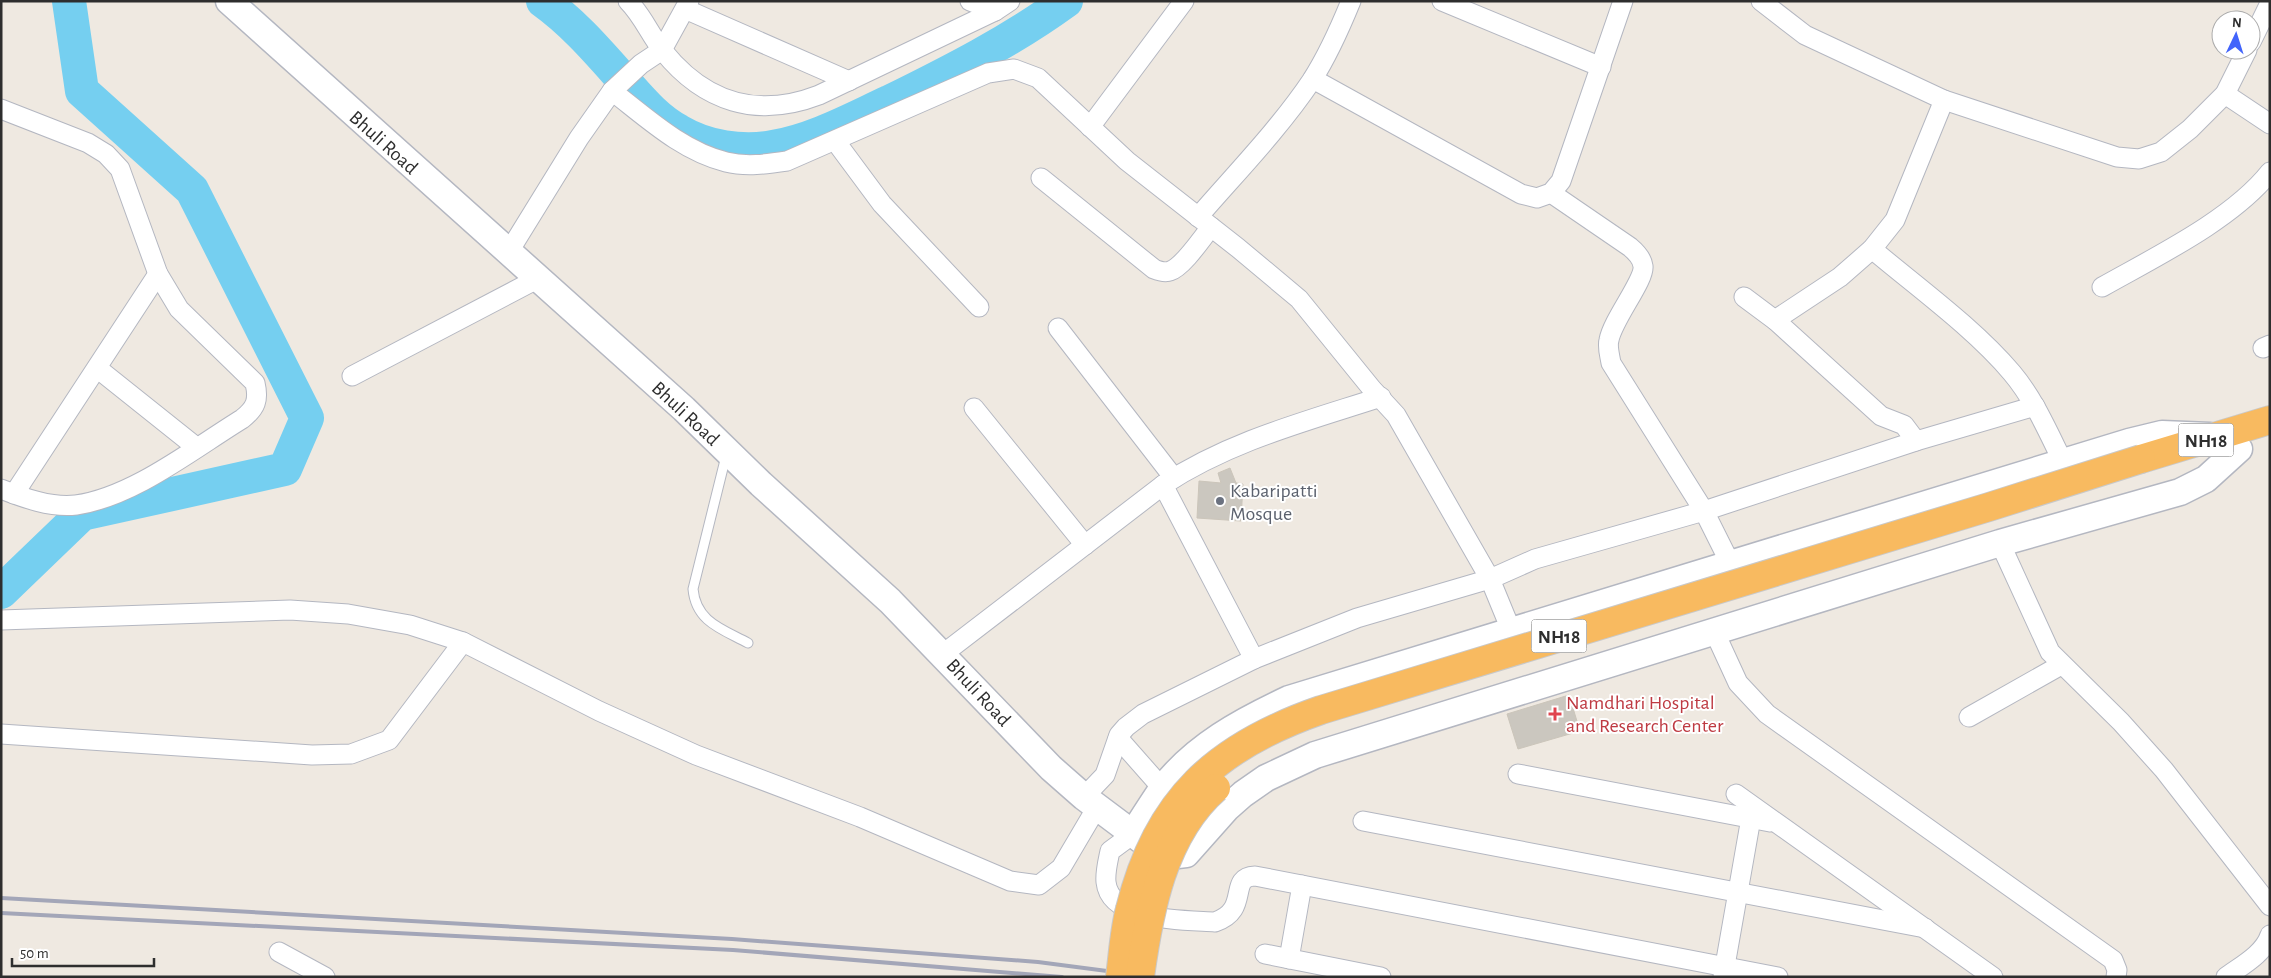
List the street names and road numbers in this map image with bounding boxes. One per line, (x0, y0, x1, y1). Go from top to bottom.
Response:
street label: Bhuli Road (345, 107, 421, 178)
street label: Bhuli Road (648, 378, 723, 450)
road number: NH18 (2178, 424, 2234, 456)
road number: NH18 (1532, 620, 1586, 652)
street label: Bhuli Road (942, 655, 1014, 730)

